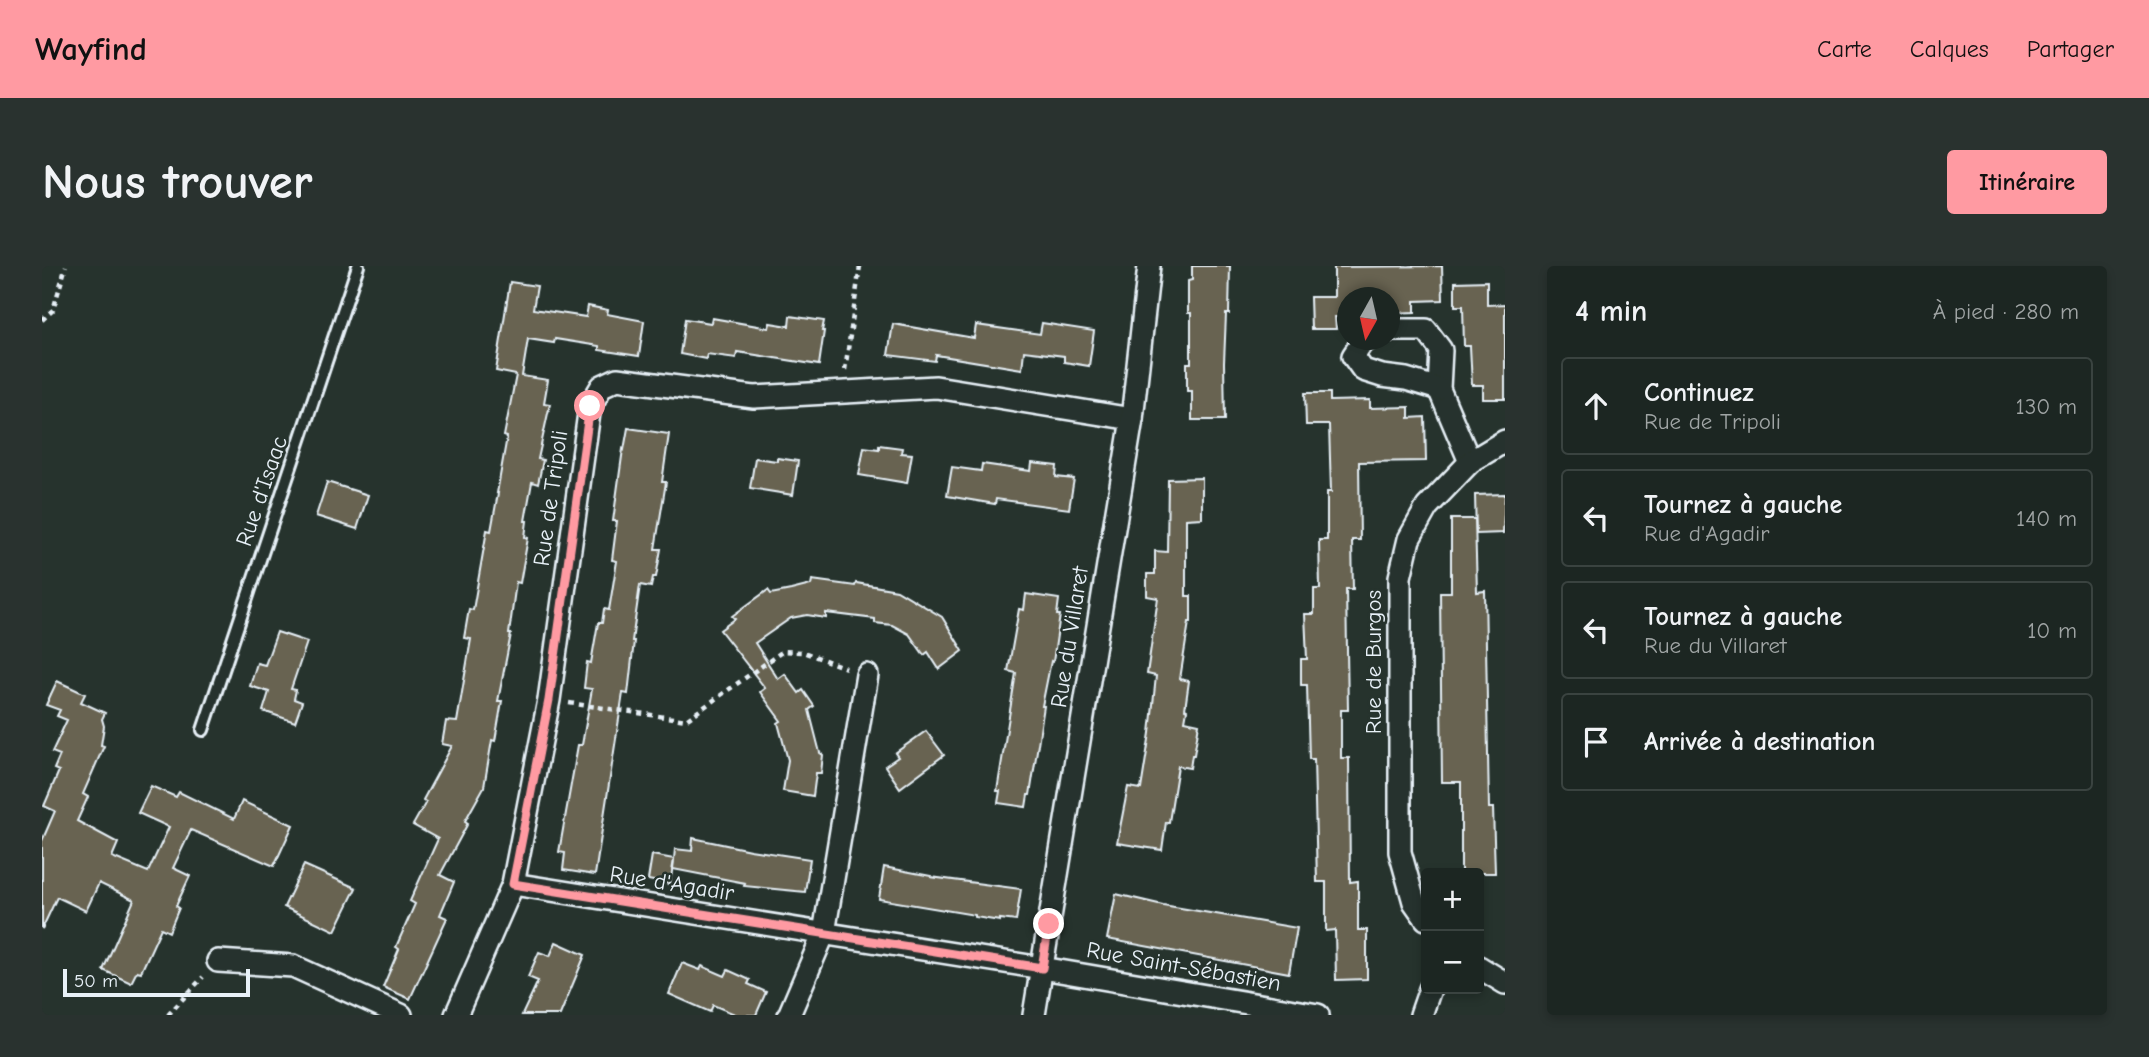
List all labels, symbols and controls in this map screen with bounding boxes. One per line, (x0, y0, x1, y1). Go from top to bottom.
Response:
text: Wayfind (35, 30, 147, 68)
text: Carte (1817, 35, 1872, 63)
text: Calques (1910, 35, 1989, 63)
text: Partager (2027, 35, 2114, 63)
button: Itinéraire (1947, 150, 2107, 214)
text: Nous trouver (42, 154, 313, 210)
north arrow (1337, 287, 1400, 350)
text: 4 min (1575, 294, 1647, 329)
text: À pied · 280 m (1933, 298, 2079, 325)
text: Continuez (1644, 378, 1754, 408)
icon: ahead (1577, 387, 1615, 425)
route start (574, 390, 605, 421)
text: 130 m (2016, 393, 2077, 420)
text: Rue de Tripoli (1644, 408, 1781, 435)
street label: Rue de Tripoli (528, 428, 573, 568)
street label: Rue d'Isaac (230, 433, 293, 550)
text: Tournez à gauche (1644, 490, 1842, 520)
icon: left (1577, 499, 1615, 537)
text: 140 m (2016, 505, 2077, 532)
text: Rue d'Agadir (1644, 520, 1769, 547)
street label: Rue du Villaret (1045, 563, 1094, 710)
street label: Rue de Burgos (1360, 590, 1387, 734)
text: Tournez à gauche (1644, 602, 1842, 632)
icon: left (1577, 611, 1615, 649)
text: 10 m (2027, 617, 2077, 644)
text: Rue du Villaret (1644, 632, 1787, 659)
icon: arrive (1577, 723, 1615, 761)
text: Arrivée à destination (1644, 727, 1875, 757)
street label: Rue d'Agadir (608, 860, 737, 907)
map controls (1421, 868, 1484, 994)
button: + (1421, 868, 1484, 931)
route end (1033, 908, 1064, 939)
button: − (1421, 931, 1484, 994)
street label: Rue Saint-Sébastien (1085, 936, 1283, 997)
scale bar (63, 966, 250, 998)
text: 50 m (74, 970, 118, 992)

